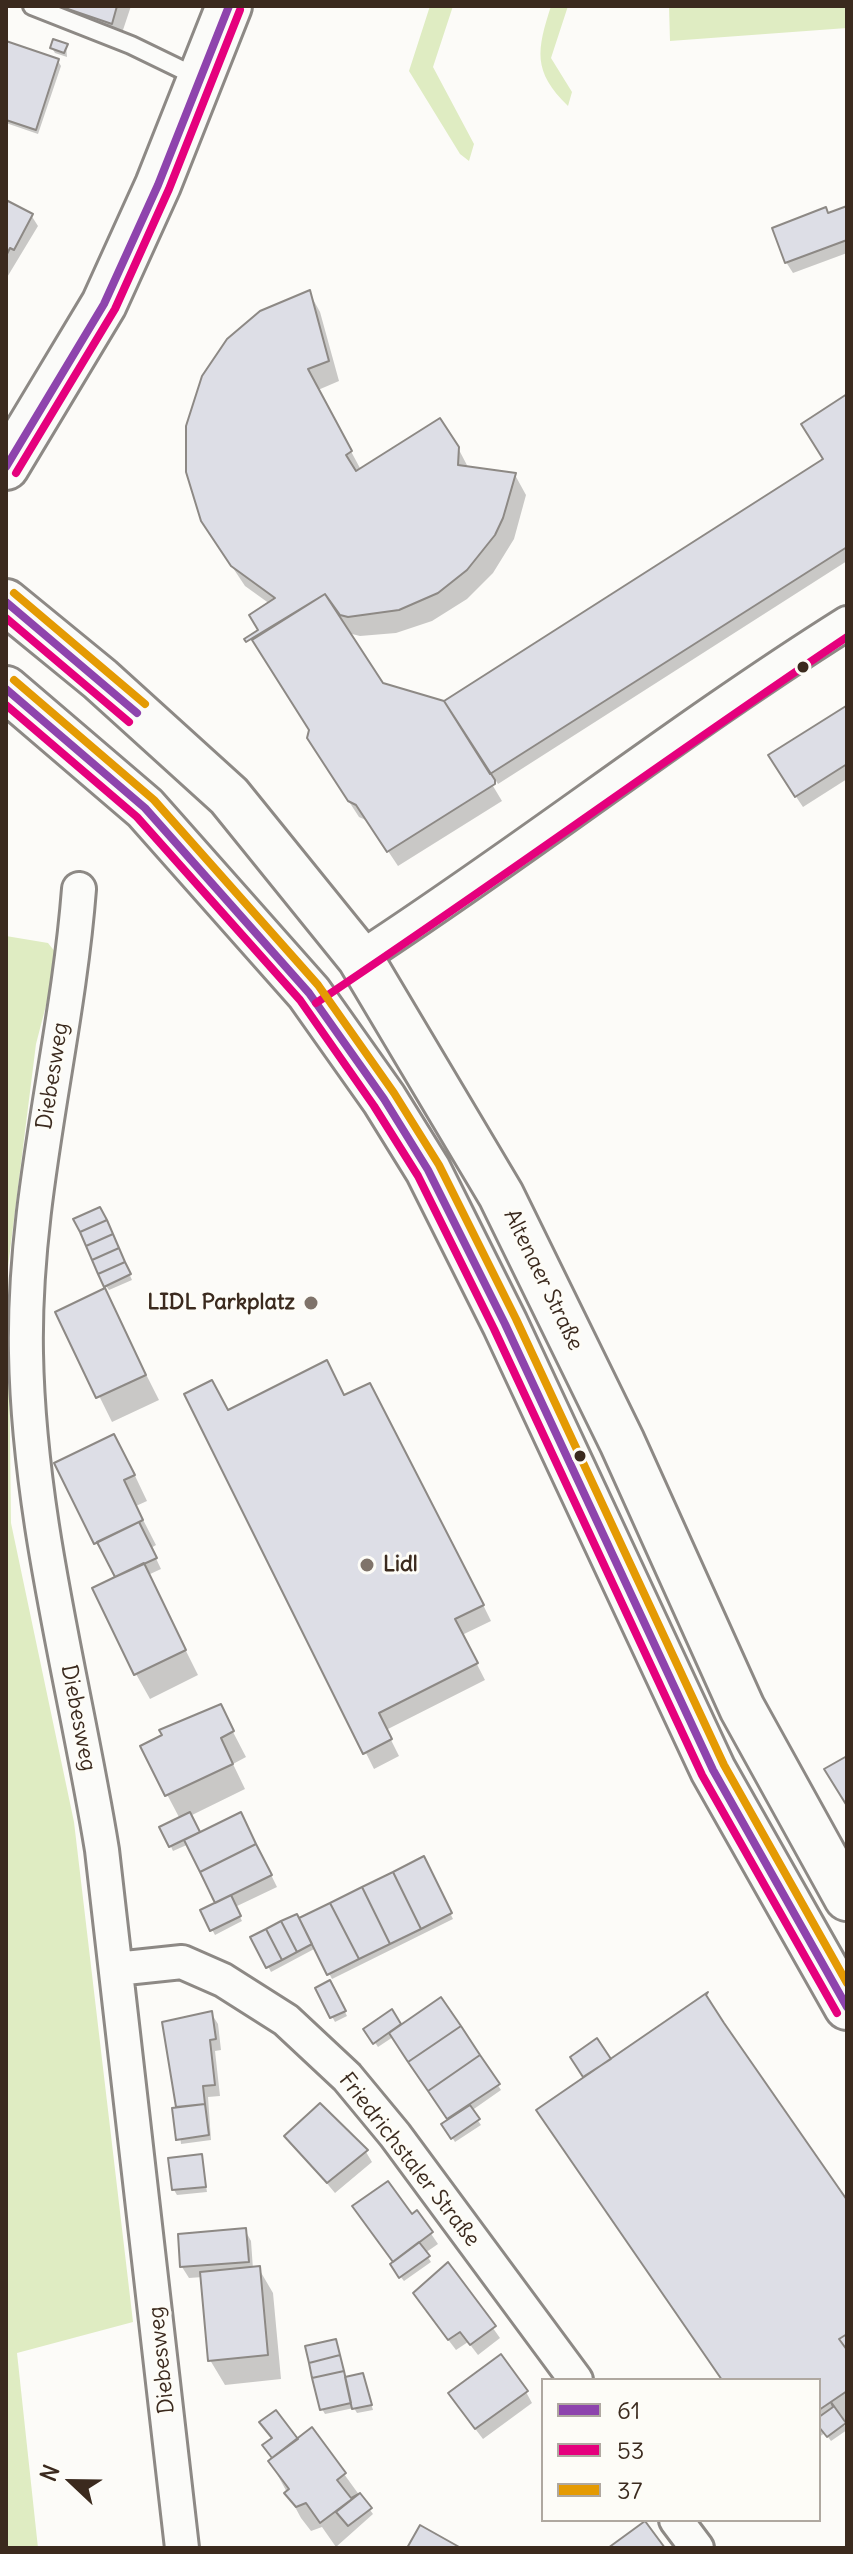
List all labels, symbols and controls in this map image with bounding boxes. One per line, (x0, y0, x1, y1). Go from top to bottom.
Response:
unlabelled marker (795, 659, 811, 675)
street label: Diebesweg (32, 1021, 74, 1131)
street label: Altenaer Straße (497, 1205, 589, 1355)
place label: LIDL Parkplatz (147, 1290, 295, 1316)
marker: LIDL Parkplatz (302, 1294, 320, 1312)
unlabelled marker (572, 1448, 588, 1464)
place label: Lidl (383, 1552, 418, 1578)
marker: Lidl (358, 1556, 376, 1574)
street label: Diebesweg (55, 1663, 101, 1773)
street label: Friedrichstaler Straße (333, 2068, 485, 2252)
street label: Diebesweg (143, 2305, 181, 2415)
legend (541, 2378, 821, 2522)
text: 61 (617, 2395, 640, 2425)
text: 53 (617, 2435, 644, 2465)
north arrow (32, 2442, 112, 2522)
text: N (34, 2461, 66, 2485)
text: 37 (617, 2475, 642, 2505)

